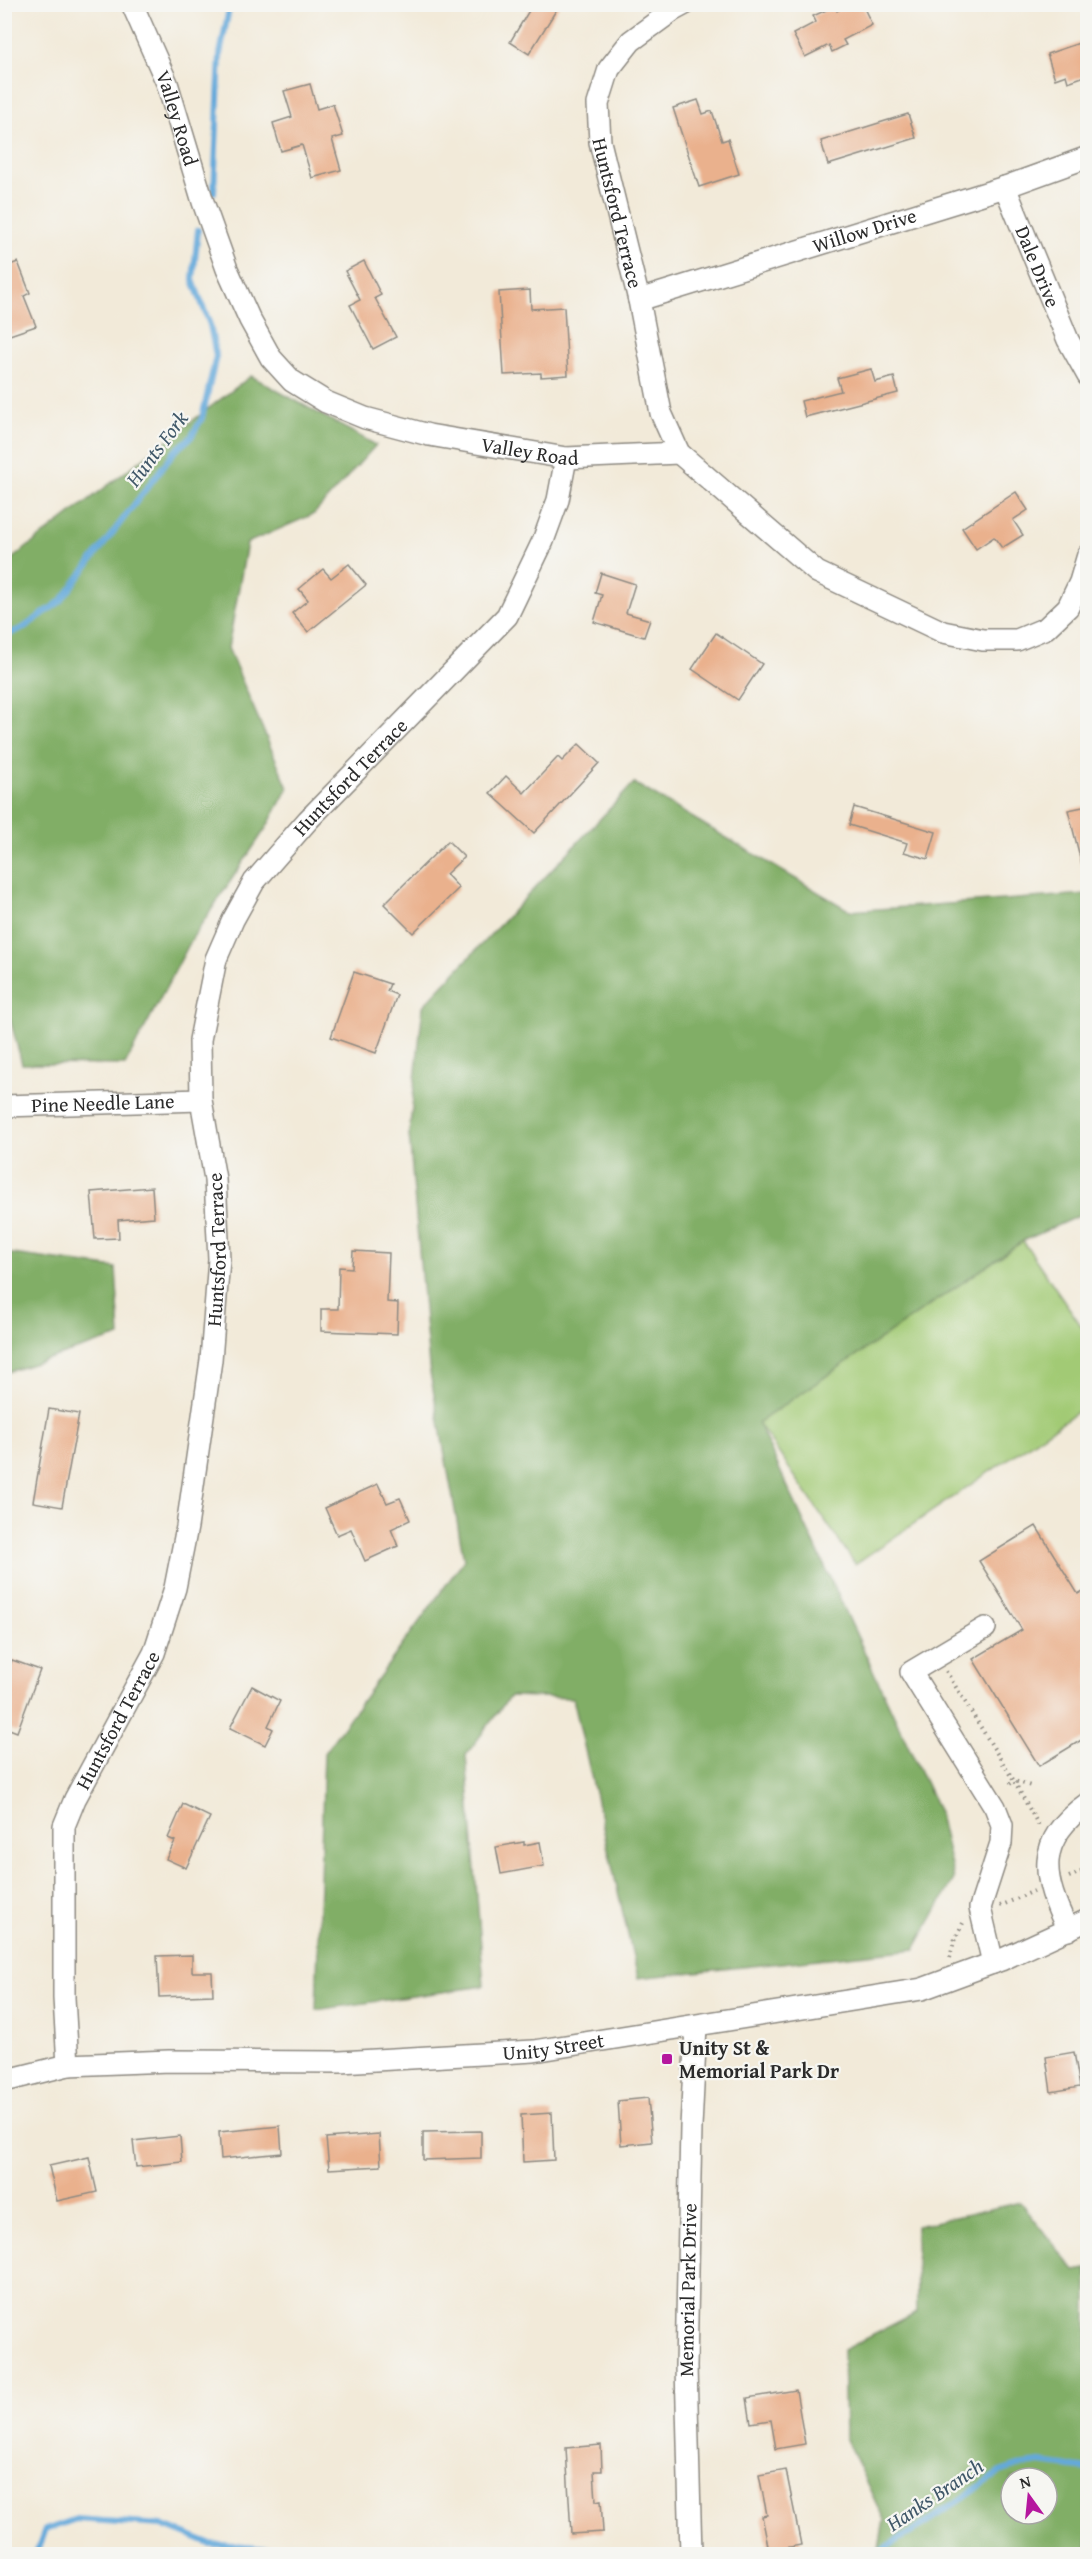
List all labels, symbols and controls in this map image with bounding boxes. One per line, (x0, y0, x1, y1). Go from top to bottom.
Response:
street label: Valley Road (149, 65, 206, 169)
street label: Huntsford Terrace (585, 135, 651, 291)
street label: Willow Drive (809, 200, 920, 260)
street label: Dale Drive (1008, 221, 1068, 312)
water label: Hunts Fork (117, 404, 196, 494)
street label: Valley Road (479, 429, 579, 472)
street label: Huntsford Terrace (286, 711, 414, 842)
street label: Pine Needle Lane (31, 1086, 175, 1119)
street label: Huntsford Terrace (199, 1171, 233, 1328)
street label: Huntsford Terrace (68, 1645, 167, 1794)
street label: Unity Street (502, 2025, 606, 2067)
place label: Unity St & Memorial Park Dr (679, 2033, 839, 2085)
marker: Unity St & Memorial Park Dr (660, 2052, 674, 2066)
street label: Memorial Park Drive (671, 2203, 703, 2377)
water label: Hanks Branch (879, 2450, 990, 2539)
north arrow (999, 2466, 1059, 2526)
text: N (1017, 2468, 1034, 2494)

